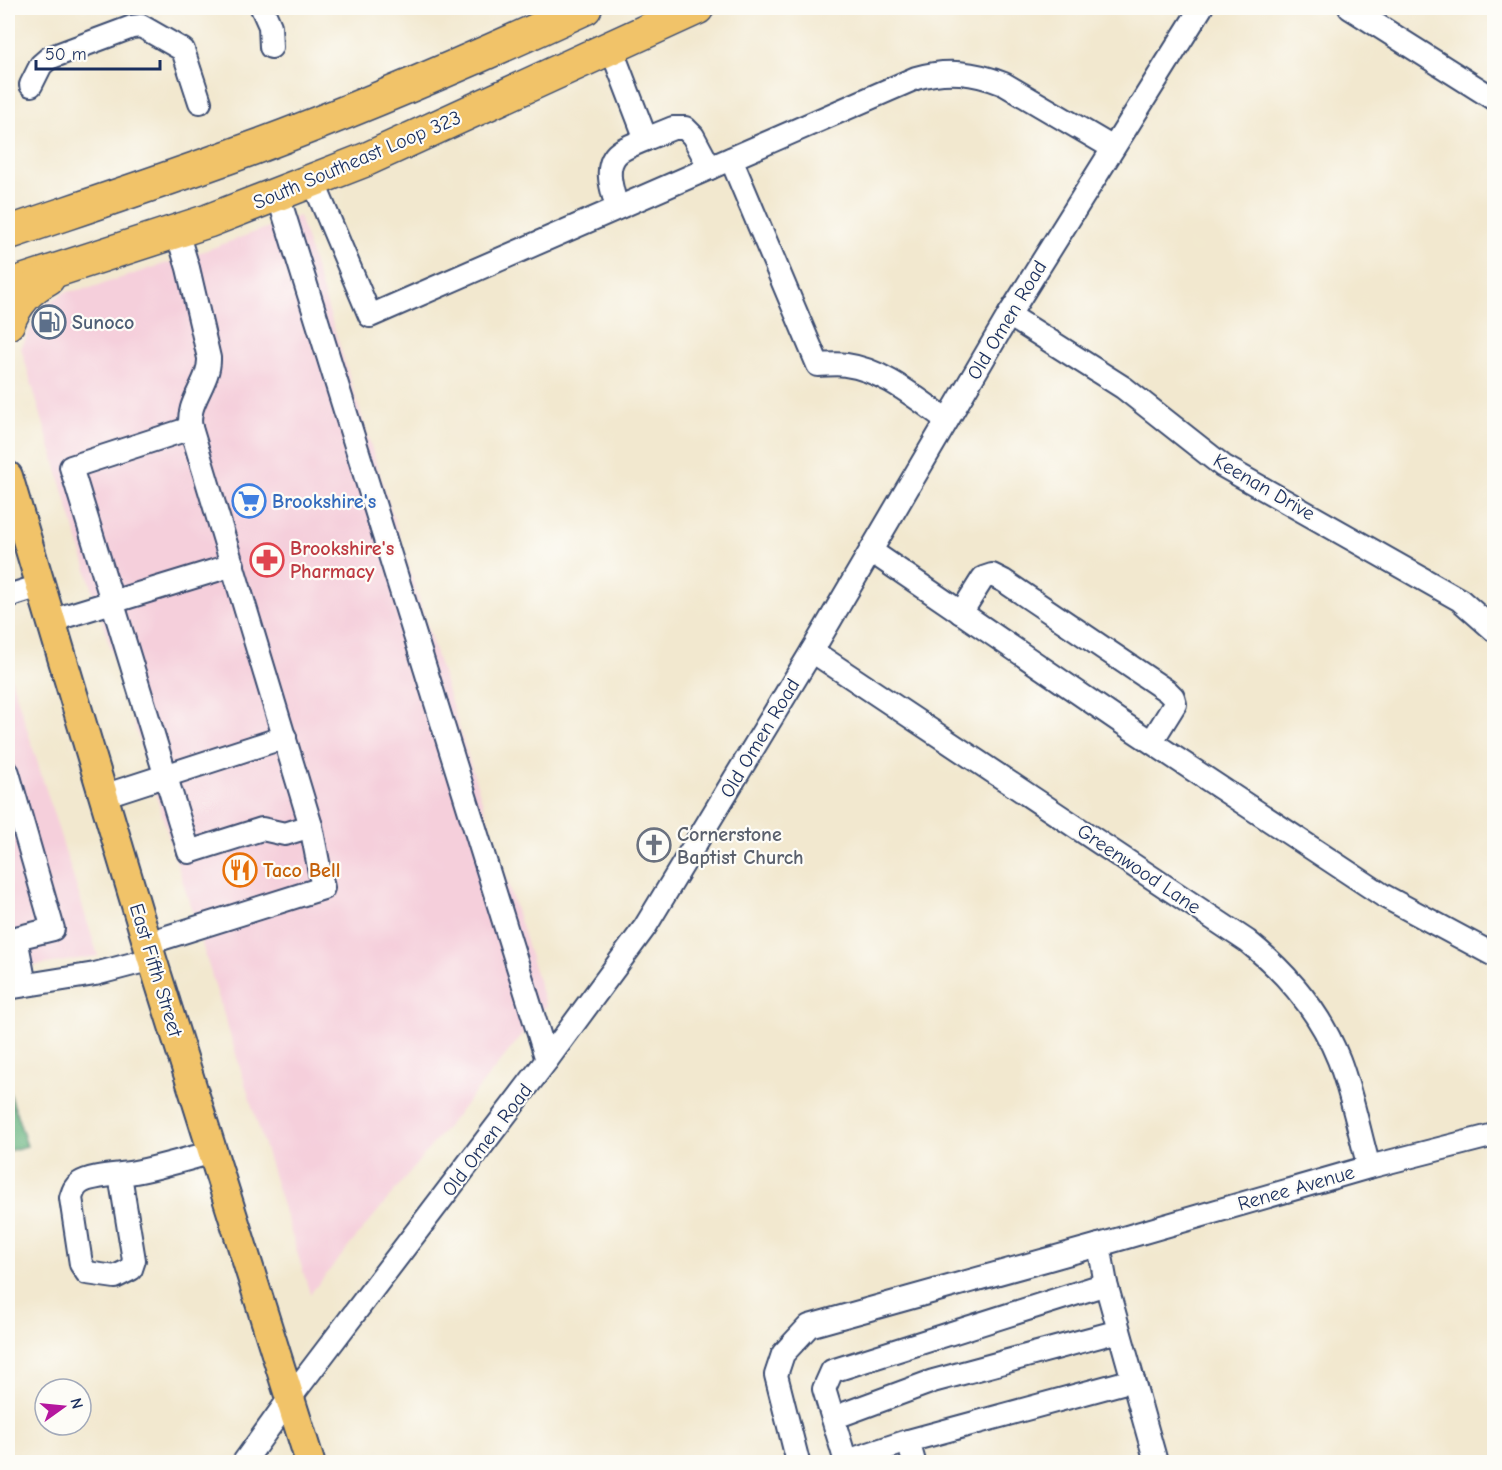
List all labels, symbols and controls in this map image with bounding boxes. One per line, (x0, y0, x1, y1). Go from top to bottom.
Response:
scale bar (36, 33, 160, 71)
text: 50 m (45, 44, 87, 65)
street label: South Southeast Loop 323 (250, 106, 464, 214)
street label: Old Omen Road (962, 256, 1052, 384)
fuel station icon: Sunoco (31, 304, 67, 340)
place label: Sunoco (72, 311, 134, 334)
street label: Keenan Drive (1209, 449, 1319, 525)
supermarket icon: Brookshire's (231, 483, 267, 519)
place label: Brookshire's (272, 490, 376, 513)
place label: Brookshire's Pharmacy (290, 537, 394, 583)
pharmacy icon: Brookshire's Pharmacy (249, 542, 285, 578)
street label: Old Omen Road (715, 674, 805, 802)
street label: Greenwood Lane (1073, 819, 1205, 919)
place label: Cornerstone Baptist Church (677, 823, 804, 869)
church icon: Cornerstone Baptist Church (636, 827, 672, 863)
restaurant icon: Taco Bell (222, 852, 258, 888)
place label: Taco Bell (263, 859, 340, 882)
street label: East Fifth Street (125, 901, 188, 1041)
street label: Old Omen Road (437, 1079, 537, 1201)
street label: Renee Avenue (1235, 1160, 1357, 1216)
north arrow (33, 1377, 93, 1437)
text: N (66, 1396, 87, 1411)

